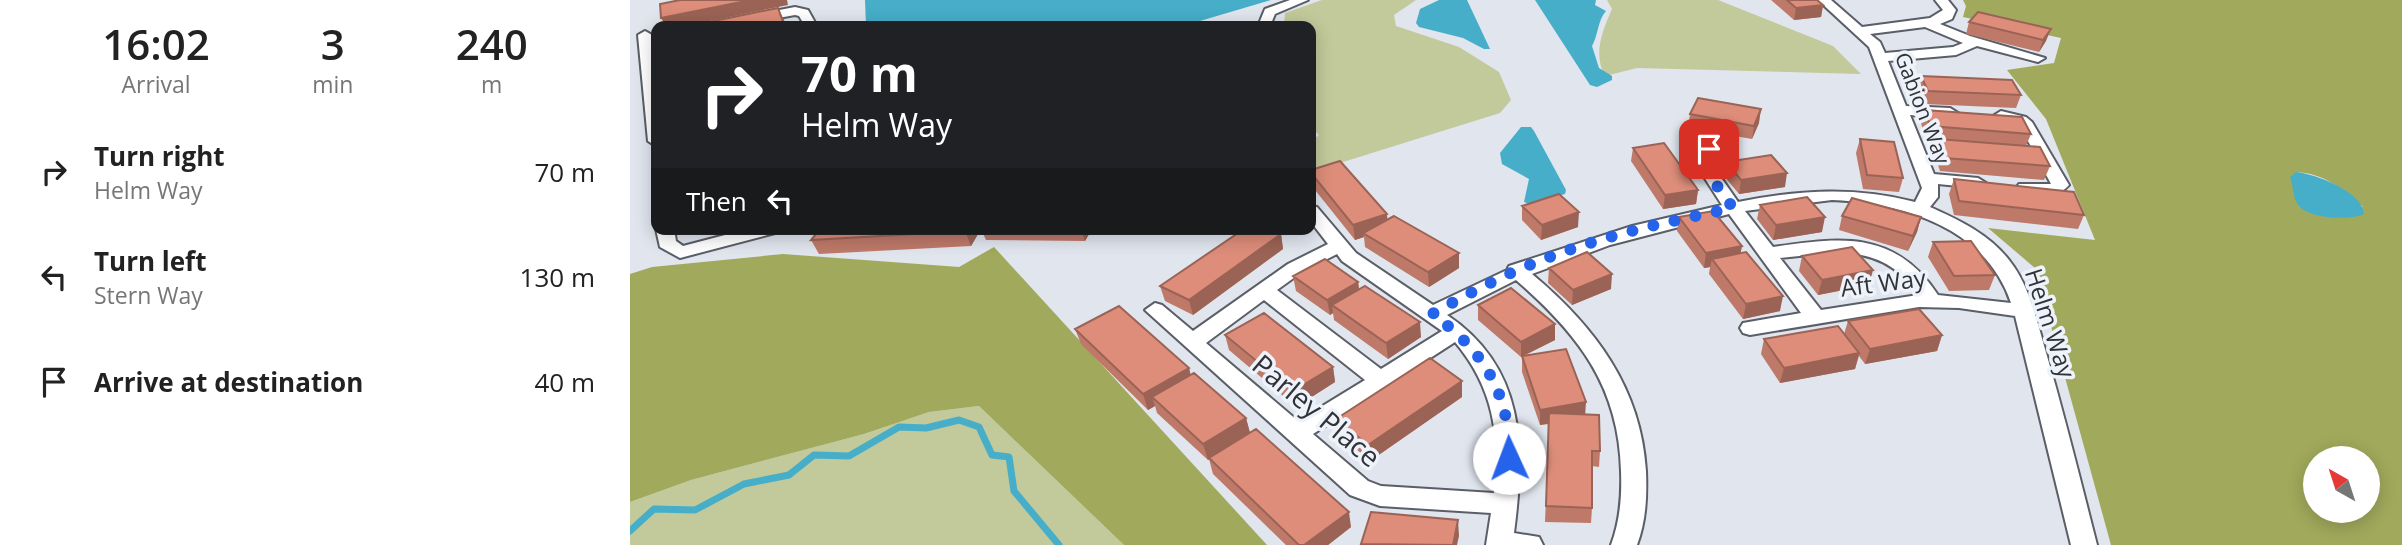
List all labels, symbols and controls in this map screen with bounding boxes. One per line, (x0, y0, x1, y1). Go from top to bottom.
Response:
text: 16:02 (102, 15, 210, 72)
text: 3 (321, 15, 345, 72)
text: 240 (456, 15, 528, 72)
text: 70 m (801, 40, 918, 106)
street label: Gabion Way (1889, 48, 1957, 168)
icon: right (686, 49, 777, 140)
text: Arrival (121, 68, 191, 100)
text: min (312, 68, 353, 100)
text: m (481, 68, 502, 100)
text: Helm Way (801, 103, 952, 146)
pin (1679, 119, 1739, 179)
icon: arrive (1690, 130, 1728, 168)
text: Turn right (94, 138, 225, 174)
icon: right (35, 153, 73, 191)
text: 70 m (534, 154, 595, 190)
text: Helm Way (94, 174, 203, 206)
icon: left (761, 182, 799, 220)
text: Then (686, 183, 747, 219)
text: Turn left (94, 243, 206, 279)
icon: left (35, 258, 73, 296)
text: 130 m (520, 259, 595, 295)
street label: Aft Way (1839, 260, 1928, 304)
street label: Helm Way (2018, 264, 2084, 383)
text: Stern Way (94, 279, 203, 311)
street label: Parley Place (1245, 345, 1389, 475)
icon: arrive (35, 363, 73, 401)
text: Arrive at destination (94, 364, 363, 400)
text: 40 m (534, 364, 595, 400)
position arrow (1472, 421, 1546, 495)
north arrow (2303, 446, 2380, 523)
map controls (2303, 446, 2380, 523)

